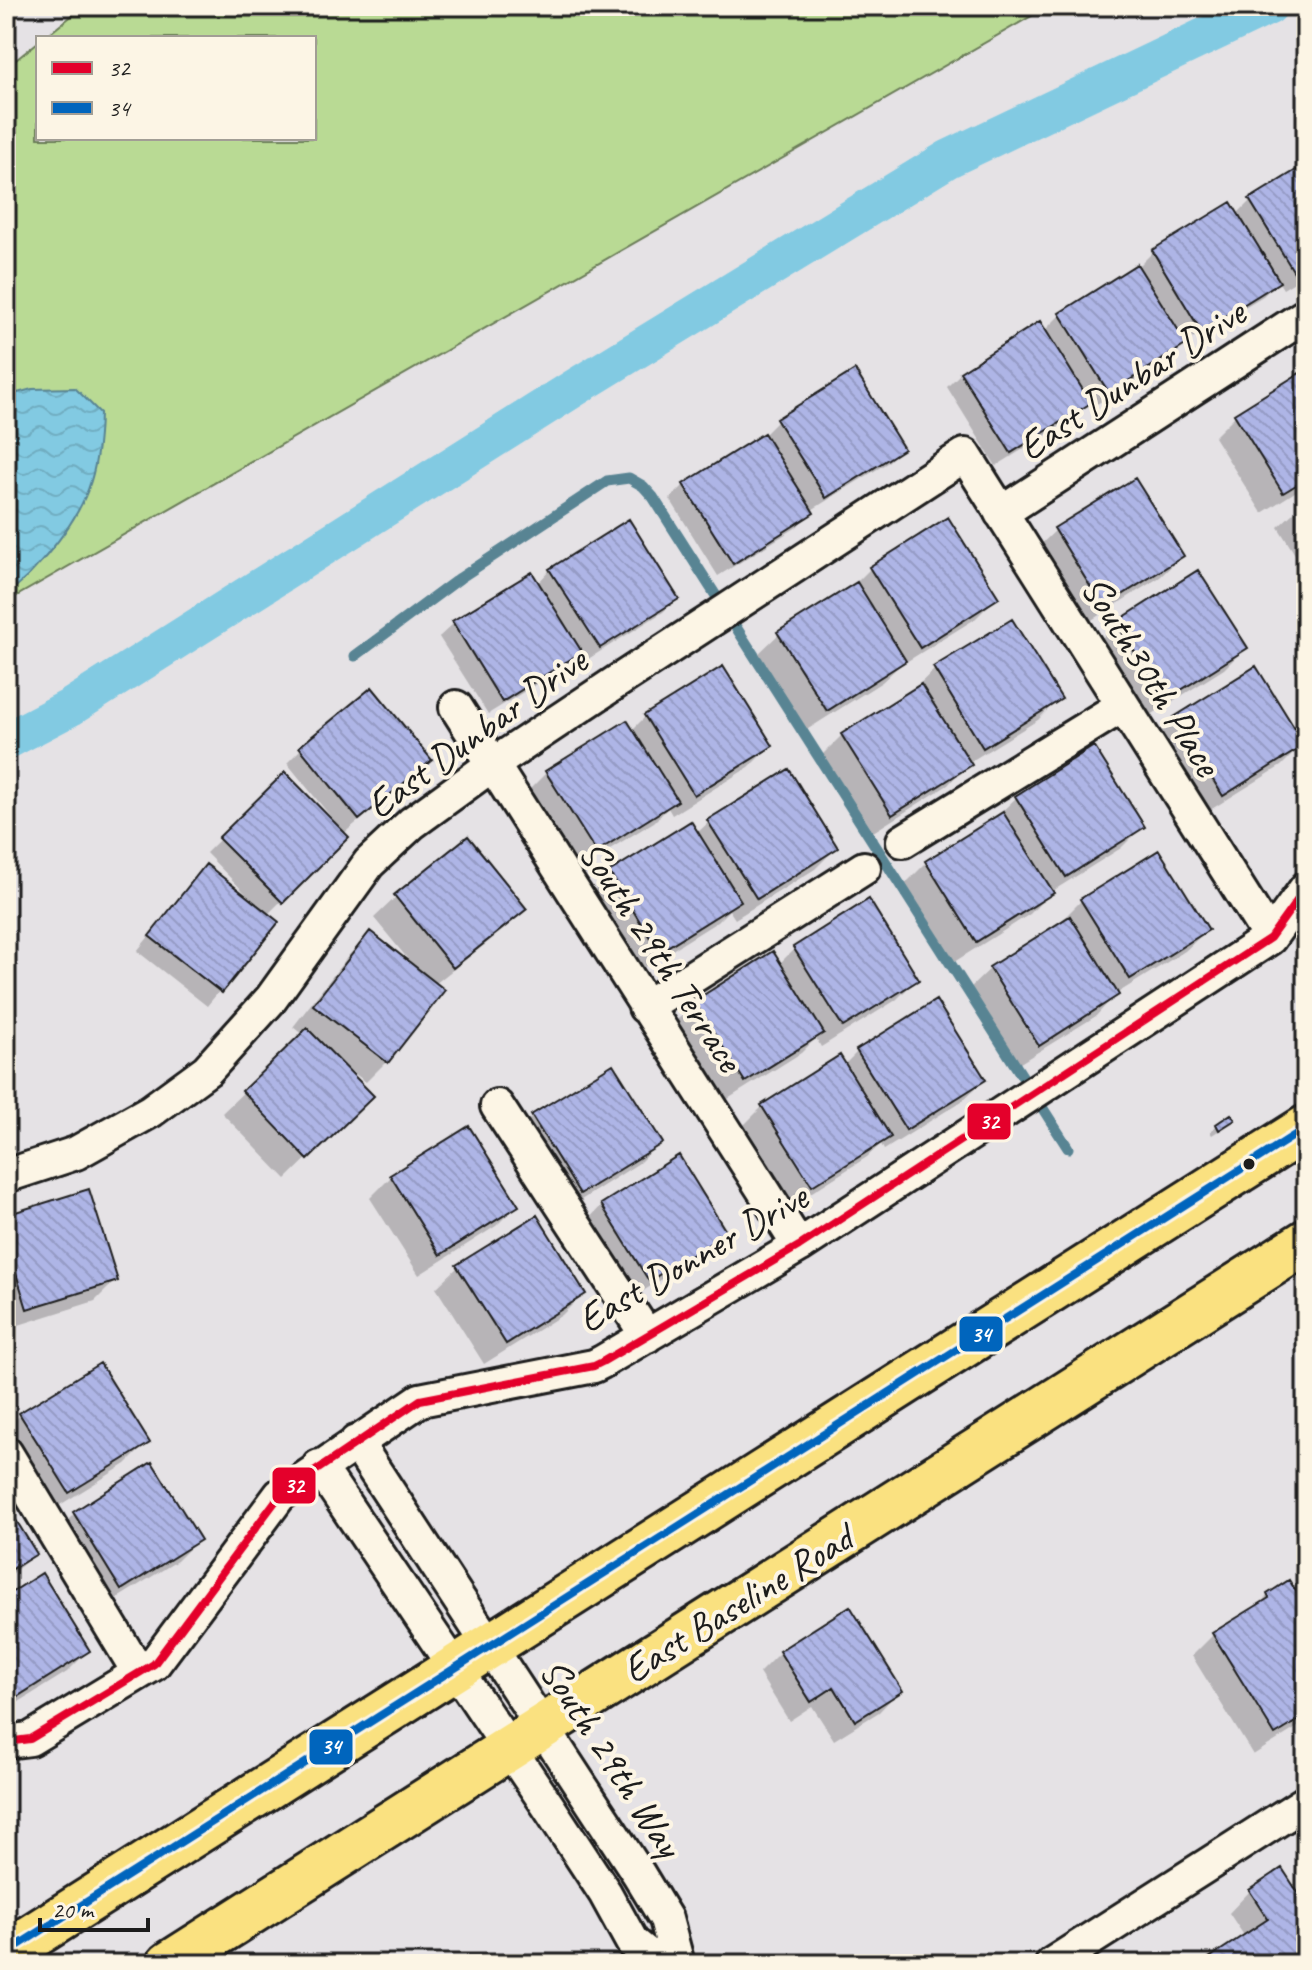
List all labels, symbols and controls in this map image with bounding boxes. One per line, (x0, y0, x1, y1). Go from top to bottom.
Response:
legend (36, 36, 316, 140)
text: 32 (108, 53, 132, 83)
text: 34 (108, 93, 132, 123)
street label: East Dunbar Drive (1009, 286, 1257, 472)
street label: South30th Place (1070, 566, 1234, 787)
street label: East Dunbar Drive (356, 634, 599, 830)
street label: South 29th Terrace (568, 830, 756, 1083)
line badge: 32 (966, 1102, 1012, 1141)
text: 32 (979, 1108, 1001, 1136)
unlabelled marker (1241, 1156, 1257, 1172)
street label: East Donner Drive (569, 1170, 819, 1344)
line badge: 34 (958, 1315, 1004, 1353)
text: 34 (971, 1321, 994, 1349)
line badge: 32 (271, 1466, 317, 1505)
text: 32 (284, 1472, 306, 1500)
street label: East Baseline Road (613, 1510, 866, 1694)
street label: South 29th Way (529, 1649, 696, 1869)
line badge: 34 (308, 1728, 354, 1766)
text: 34 (321, 1733, 344, 1761)
scale bar (40, 1882, 148, 1932)
text: 20 m (52, 1895, 95, 1925)

